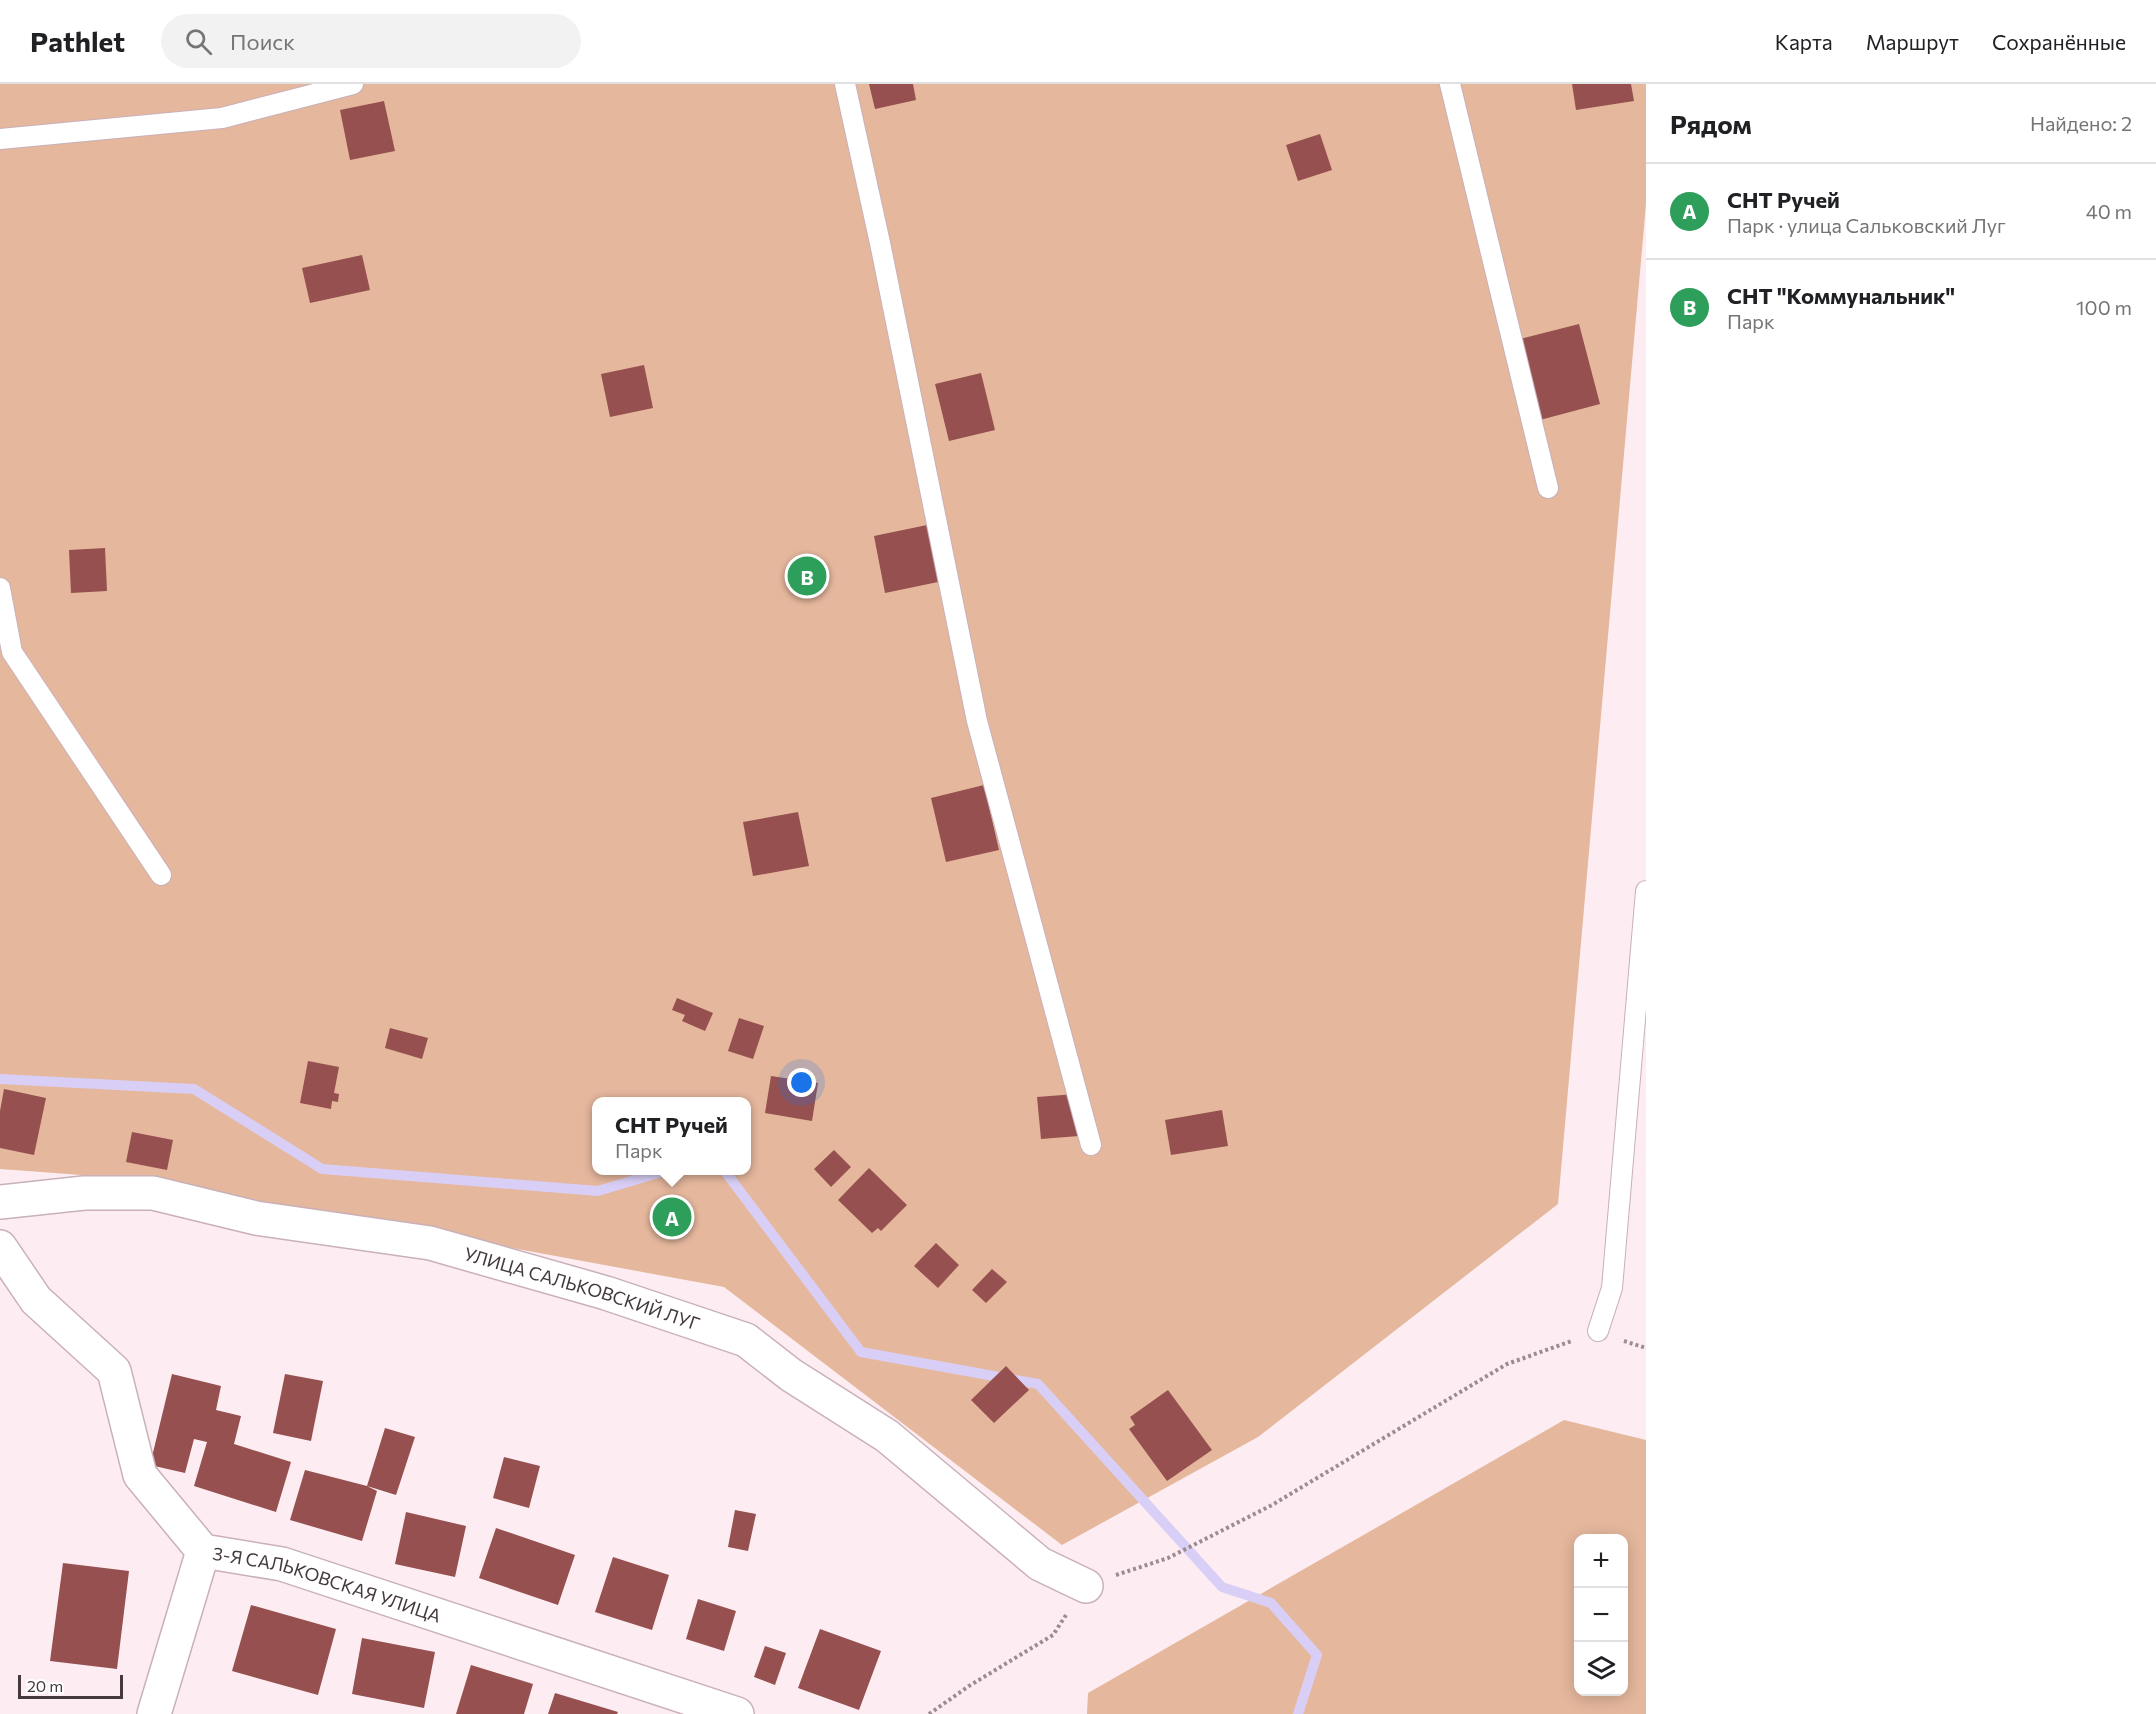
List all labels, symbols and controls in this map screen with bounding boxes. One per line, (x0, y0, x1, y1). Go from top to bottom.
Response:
search box (161, 14, 581, 68)
text: Pathlet (30, 24, 125, 58)
icon: search (182, 25, 215, 58)
text: Поиск (230, 28, 295, 55)
text: Карта (1775, 29, 1833, 54)
text: Маршрут (1866, 29, 1959, 54)
text: Сохранённые (1992, 29, 2126, 54)
text: Рядом (1670, 108, 1752, 139)
text: Найдено: 2 (2030, 111, 2132, 135)
text: СНТ Ручей (1727, 186, 1840, 213)
text: A (1682, 199, 1697, 223)
text: 40 m (2086, 199, 2132, 223)
text: Парк · улица Сальковский Луг (1727, 213, 2006, 237)
text: СНТ "Коммунальник" (1727, 282, 1955, 309)
text: B (1683, 295, 1696, 319)
text: 100 m (2076, 295, 2132, 319)
text: Парк (1727, 309, 1775, 333)
pin: B (788, 554, 826, 598)
your location (787, 1068, 816, 1097)
popup (592, 1097, 751, 1175)
text: СНТ Ручей (615, 1111, 728, 1138)
text: Парк (615, 1138, 663, 1162)
pin: A (652, 1194, 692, 1240)
street label: УЛИЦА САЛЬКОВСКИЙ ЛУГ (462, 1242, 703, 1335)
map controls (1574, 1534, 1628, 1696)
button: + (1574, 1534, 1628, 1588)
street label: 3-Я САЛЬКОВСКАЯ УЛИЦА (211, 1542, 444, 1627)
button: − (1574, 1588, 1628, 1642)
button: layers (1574, 1642, 1628, 1696)
scale bar (18, 1672, 123, 1700)
text: 20 m (27, 1676, 63, 1695)

